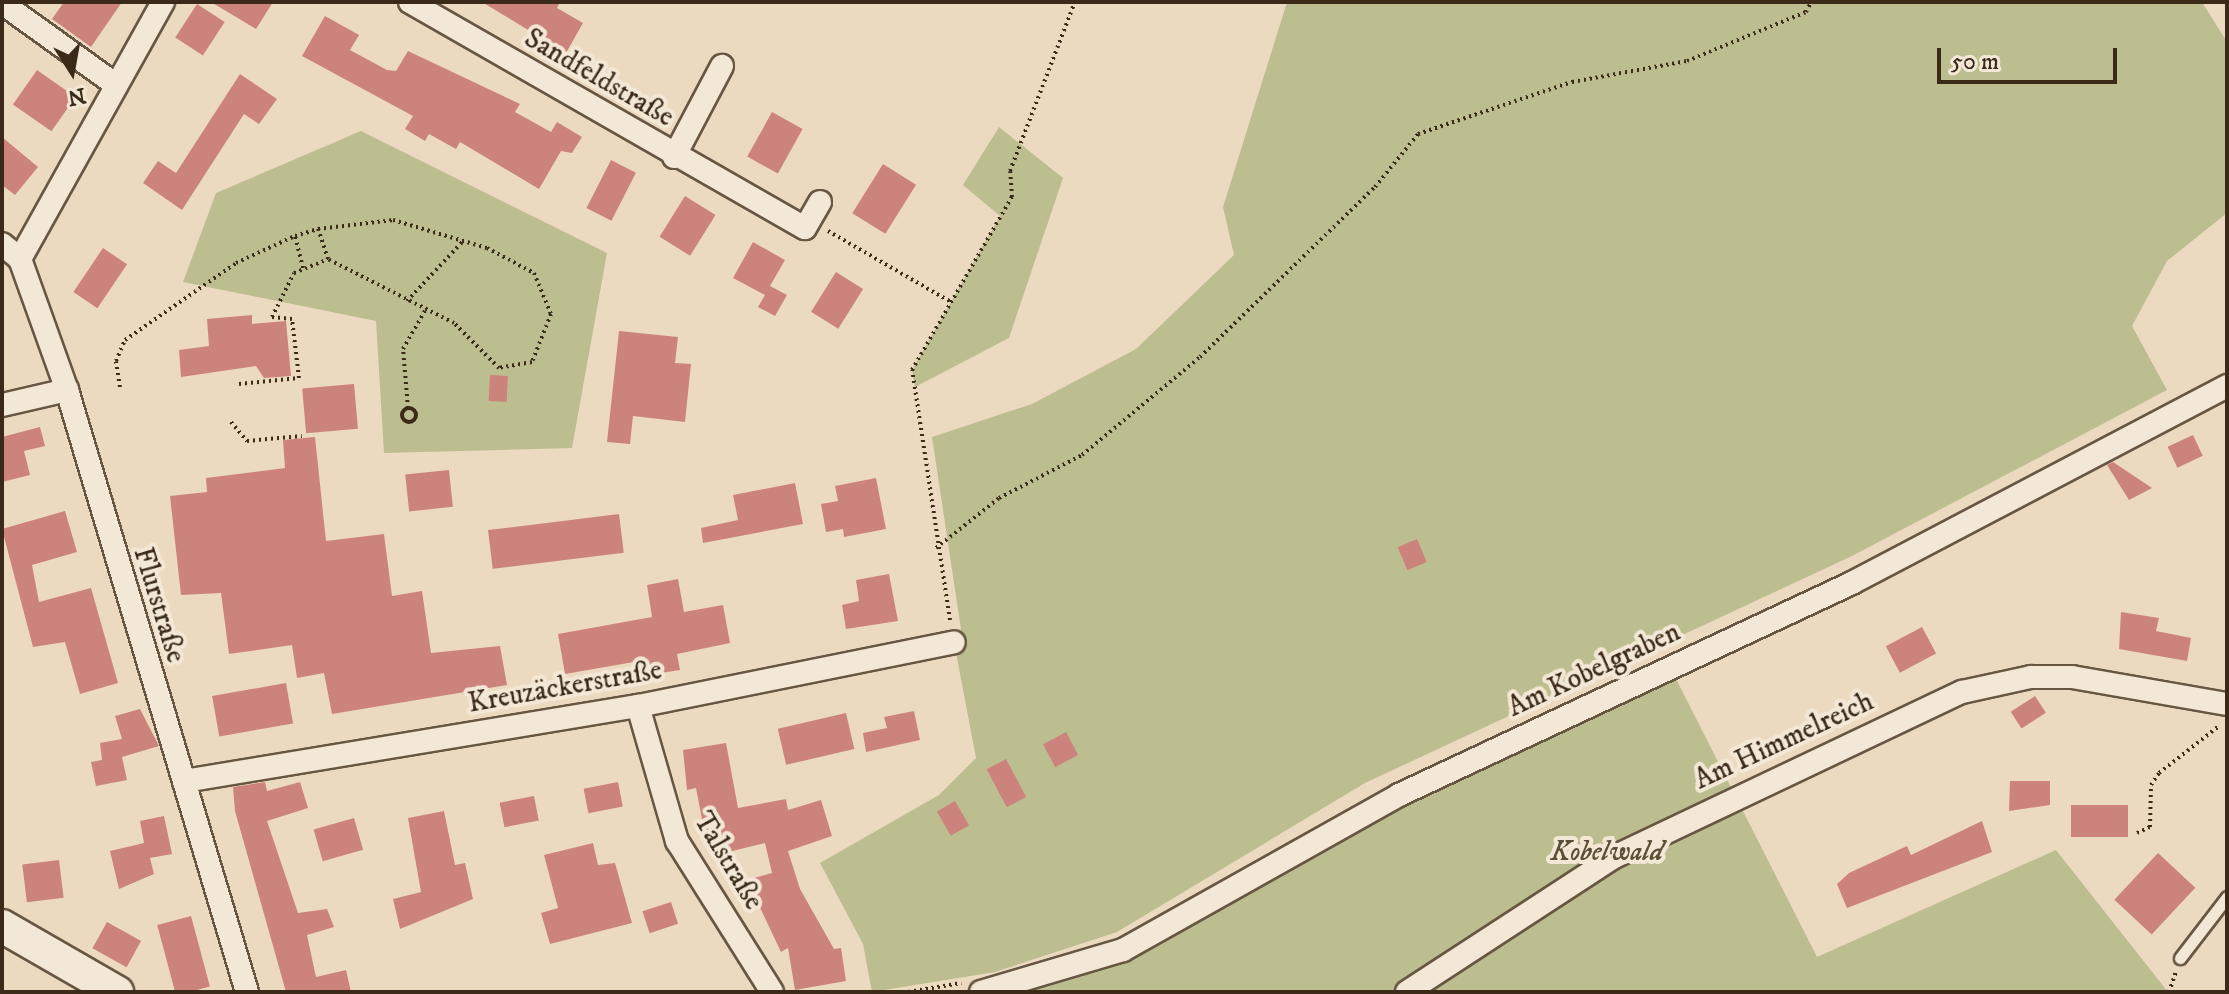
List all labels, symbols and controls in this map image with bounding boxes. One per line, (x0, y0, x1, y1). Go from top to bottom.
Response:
street label: Sandfeldstraße (518, 22, 680, 134)
north arrow (32, 32, 112, 112)
scale bar (1941, 32, 2121, 82)
text: 50 m (1951, 47, 1999, 77)
text: N (65, 81, 88, 111)
street label: Flurstraße (126, 543, 192, 667)
street label: Am Kobelgraben (1502, 615, 1686, 725)
street label: Kreuzäckerstraße (466, 653, 664, 721)
street label: Am Himmelreich (1689, 685, 1879, 797)
street label: Talstraße (686, 806, 770, 916)
park label: Kobelwald (1551, 835, 1663, 869)

